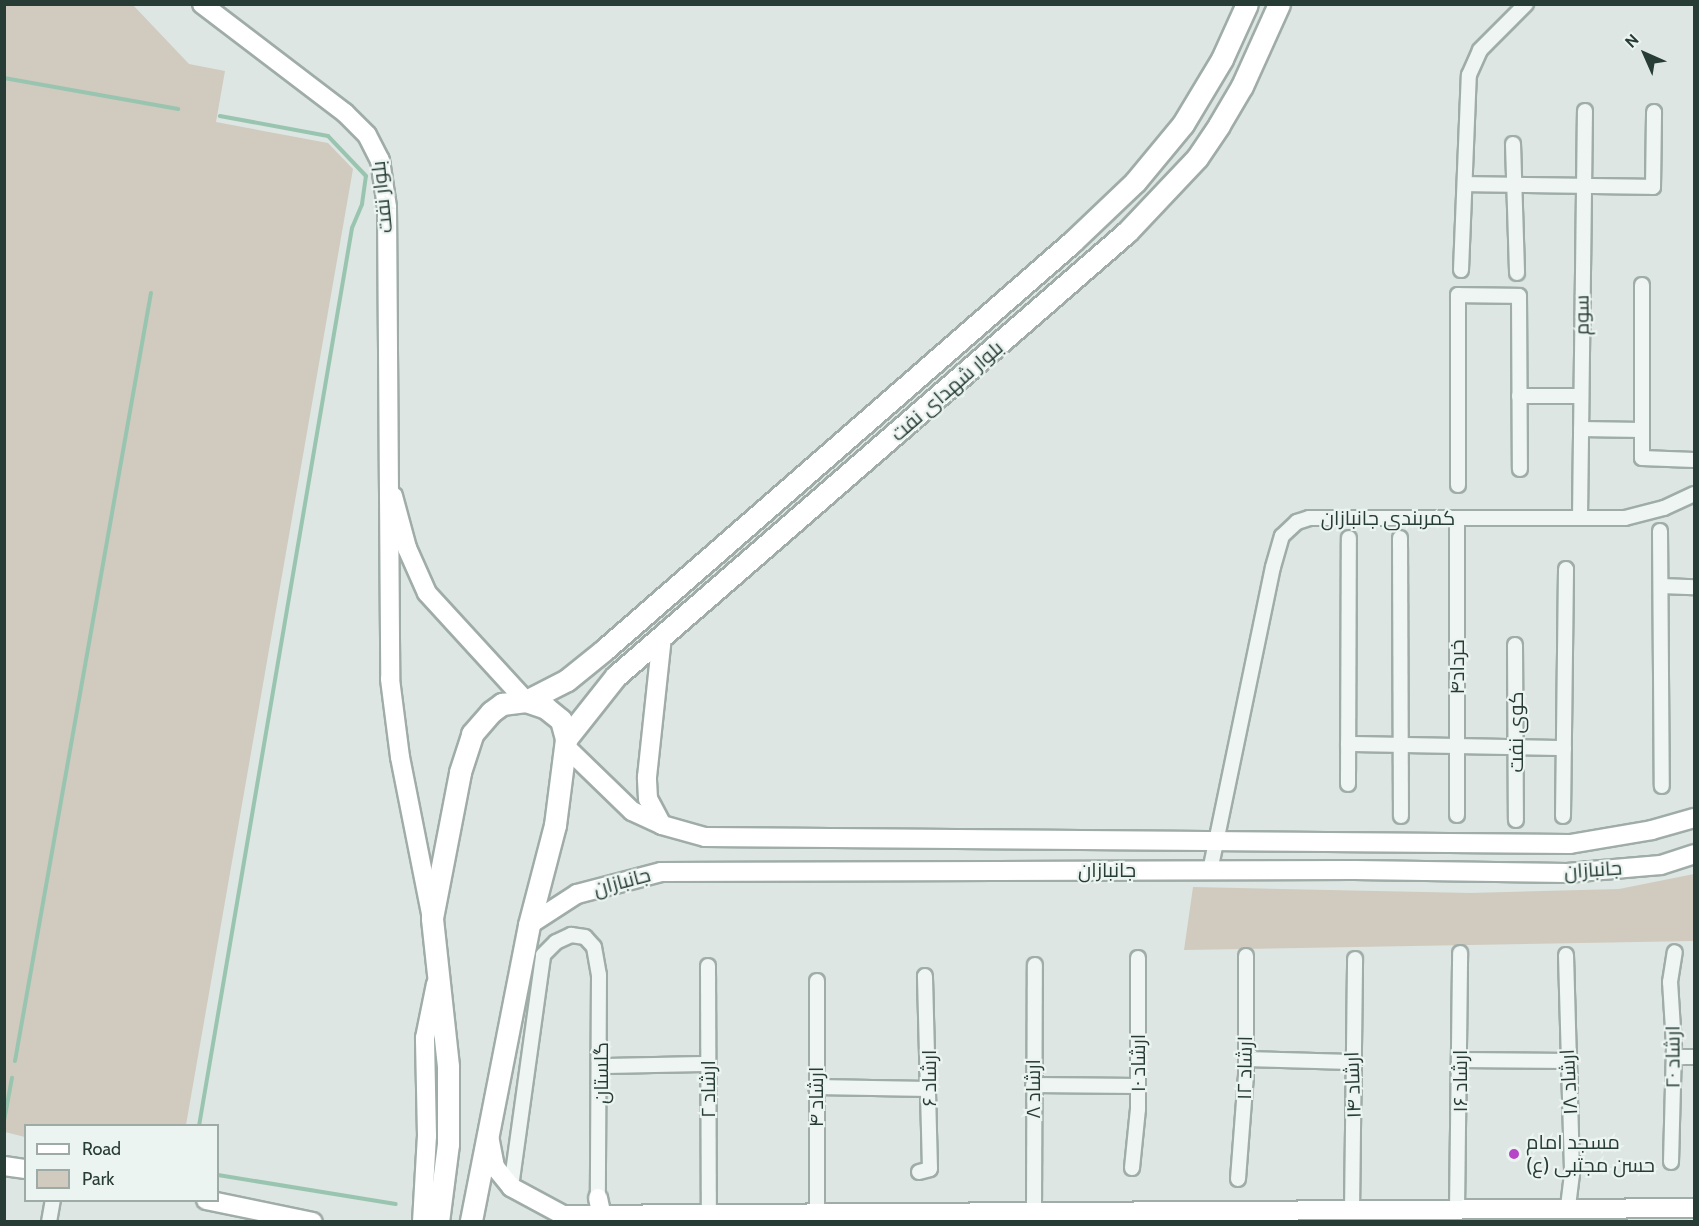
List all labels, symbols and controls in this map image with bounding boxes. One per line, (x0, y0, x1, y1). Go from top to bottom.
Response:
north arrow (1615, 24, 1675, 84)
text: N (1621, 30, 1643, 52)
street label: بلوار نفت (366, 160, 398, 234)
street label: سوم (1570, 295, 1594, 335)
street label: بلوار شهدای نفت (886, 336, 1008, 446)
street label: کمربندی جانبازان (1321, 506, 1455, 530)
street label: خرداد۴ (1445, 639, 1469, 695)
street label: کوی نفت (1504, 692, 1528, 772)
street label: جانبازان (1563, 856, 1623, 884)
street label: جانبازان (1078, 858, 1136, 882)
street label: جانبازان (591, 863, 653, 901)
street label: ارشاد ۲۰ (1661, 1026, 1685, 1088)
street label: ارشاد ۱۰ (1126, 1034, 1150, 1092)
street label: ارشاد ۱۲ (1232, 1036, 1258, 1100)
street label: گلستان (589, 1042, 613, 1104)
street label: ارشاد ۱۸ (1555, 1048, 1583, 1116)
street label: ارشاد ۶ (917, 1050, 941, 1106)
street label: ارشاد ۱۶ (1448, 1050, 1472, 1112)
street label: ارشاد ۱۴ (1340, 1051, 1366, 1119)
street label: ارشاد ۸ (1021, 1059, 1045, 1119)
street label: ارشاد ۲ (696, 1060, 720, 1118)
street label: ارشاد ۴ (804, 1067, 828, 1127)
legend (24, 1124, 219, 1202)
place label: مسجد امام حسن مجتبی (ع) (1526, 1130, 1655, 1177)
text: Road (82, 1138, 121, 1160)
marker: مسجد امام حسن مجتبی (ع) (1507, 1147, 1521, 1161)
text: Park (82, 1168, 114, 1190)

